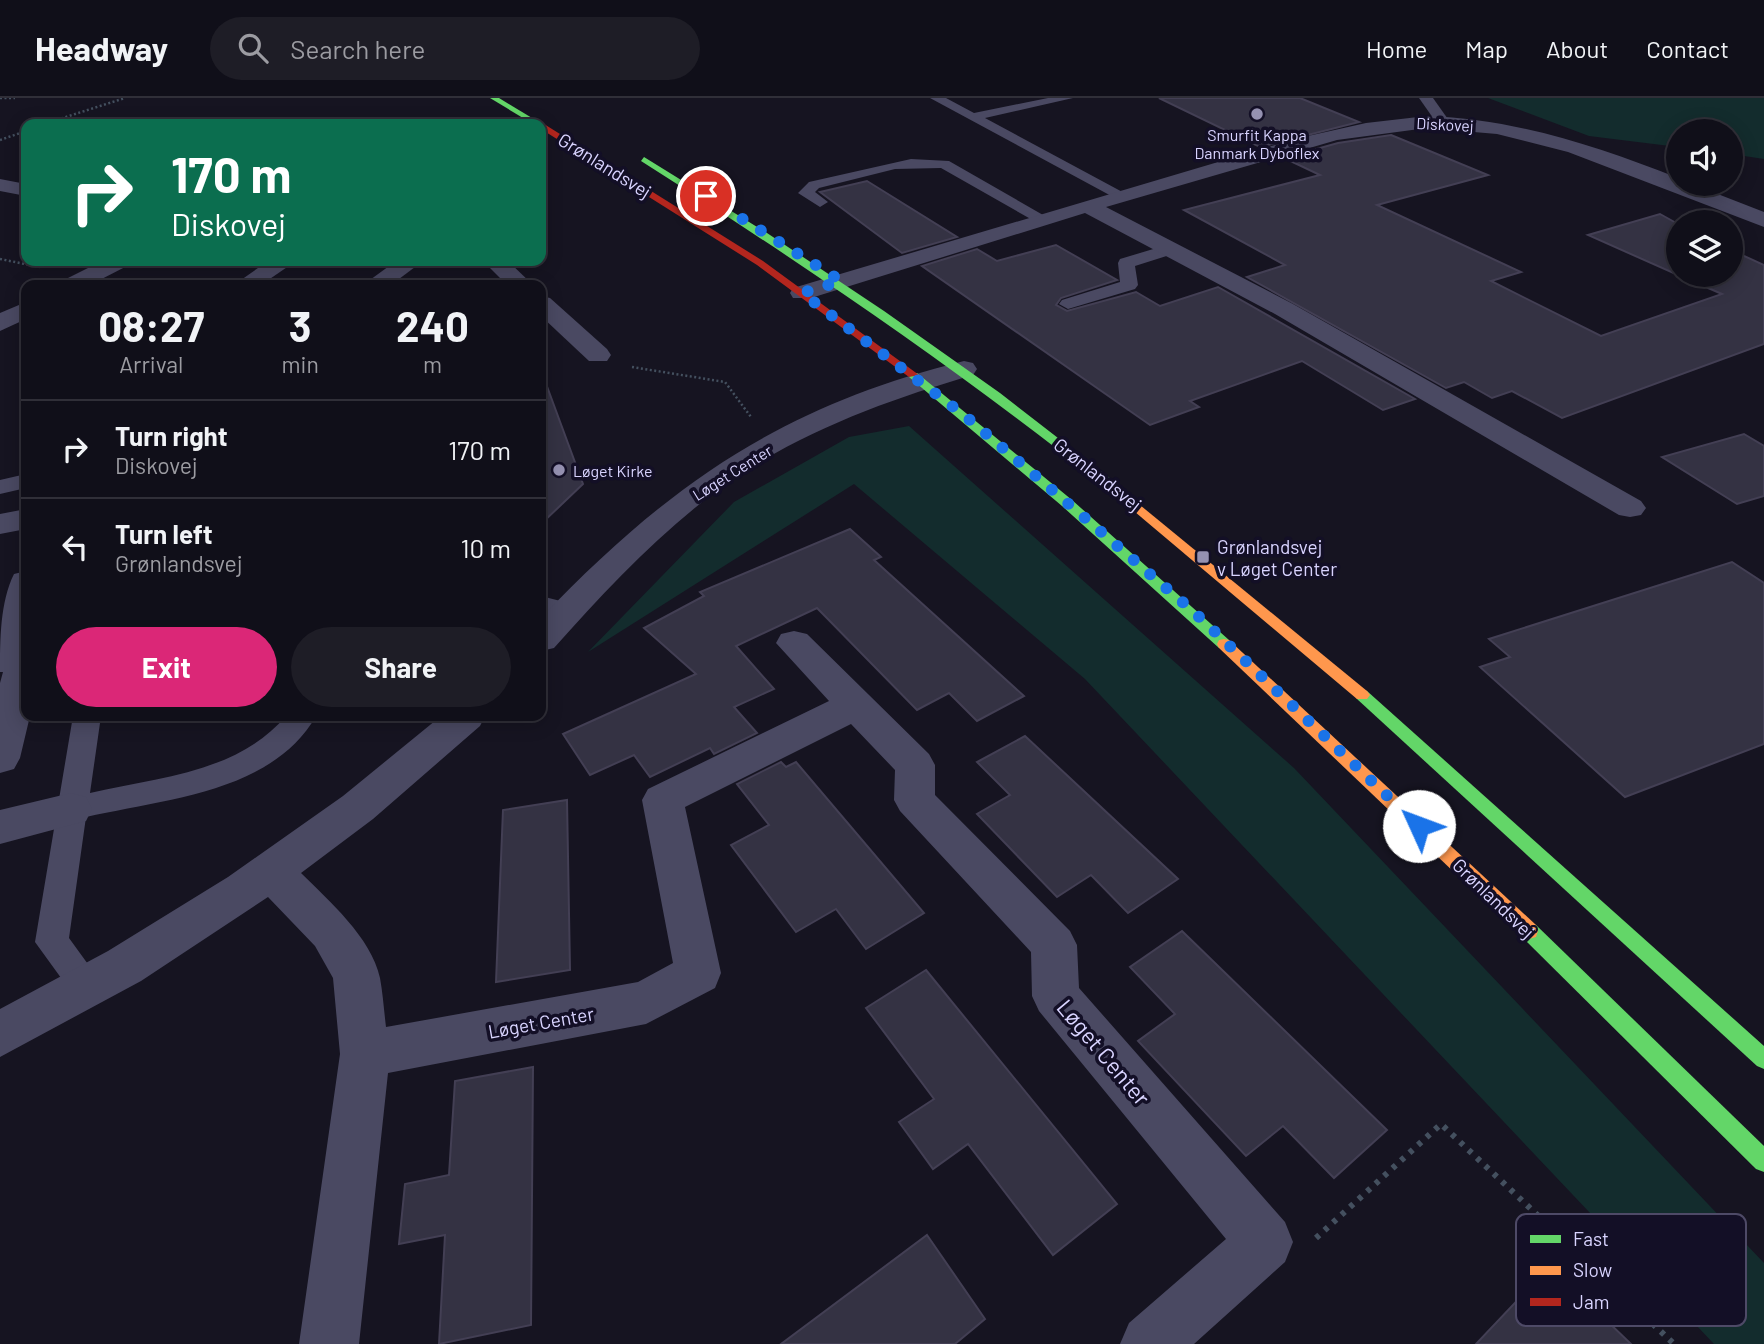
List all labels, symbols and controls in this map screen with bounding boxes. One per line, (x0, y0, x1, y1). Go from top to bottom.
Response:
search box (210, 17, 700, 80)
text: Headway (35, 28, 168, 68)
icon: search (234, 29, 272, 67)
text: Search here (290, 33, 425, 64)
text: Home (1366, 34, 1427, 63)
text: Map (1465, 34, 1508, 63)
text: About (1546, 34, 1608, 63)
text: Contact (1646, 34, 1729, 63)
marker: Smurfit Kappa Danmark Dyboflex (1249, 106, 1265, 122)
street label: Diskovej (1416, 113, 1474, 135)
map controls (1666, 119, 1743, 287)
button: sound (1666, 119, 1743, 196)
place label: Smurfit Kappa Danmark Dyboflex (1195, 125, 1320, 162)
street label: Grønlandsvej (554, 127, 656, 203)
text: 170 m (171, 144, 291, 203)
icon: right (56, 147, 147, 238)
pin (676, 166, 736, 226)
icon: arrive (687, 177, 725, 215)
text: Diskovej (171, 204, 286, 242)
button: layers (1666, 210, 1743, 287)
text: 08:27 (98, 300, 204, 350)
text: 3 (289, 300, 312, 350)
text: 240 (396, 300, 469, 350)
text: Arrival (119, 350, 183, 378)
text: min (282, 350, 319, 378)
text: m (423, 350, 442, 378)
text: Turn right (115, 420, 228, 451)
icon: right (56, 430, 94, 468)
street label: Grønlandsvej (1049, 433, 1147, 515)
text: 170 m (448, 434, 511, 465)
street label: Løget Center (689, 440, 775, 504)
text: Diskovej (115, 451, 198, 479)
place label: Løget Kirke (573, 461, 652, 480)
marker: Løget Kirke (551, 462, 567, 478)
text: Turn left (115, 518, 213, 549)
icon: left (56, 528, 94, 566)
text: 10 m (461, 532, 511, 563)
place label: Grønlandsvej v Løget Center (1217, 535, 1337, 580)
text: Grønlandsvej (115, 549, 243, 577)
marker: Grønlandsvej v Løget Center (1195, 549, 1211, 565)
button: Exit (56, 627, 277, 707)
button: Share (291, 627, 511, 707)
position arrow (1382, 789, 1456, 863)
street label: Grønlandsvej (1448, 853, 1540, 943)
street label: Løget Center (1052, 993, 1157, 1111)
street label: Løget Center (486, 1001, 596, 1043)
legend (1516, 1214, 1746, 1326)
text: Fast (1573, 1227, 1609, 1250)
text: Slow (1573, 1258, 1612, 1281)
text: Jam (1573, 1290, 1609, 1313)

